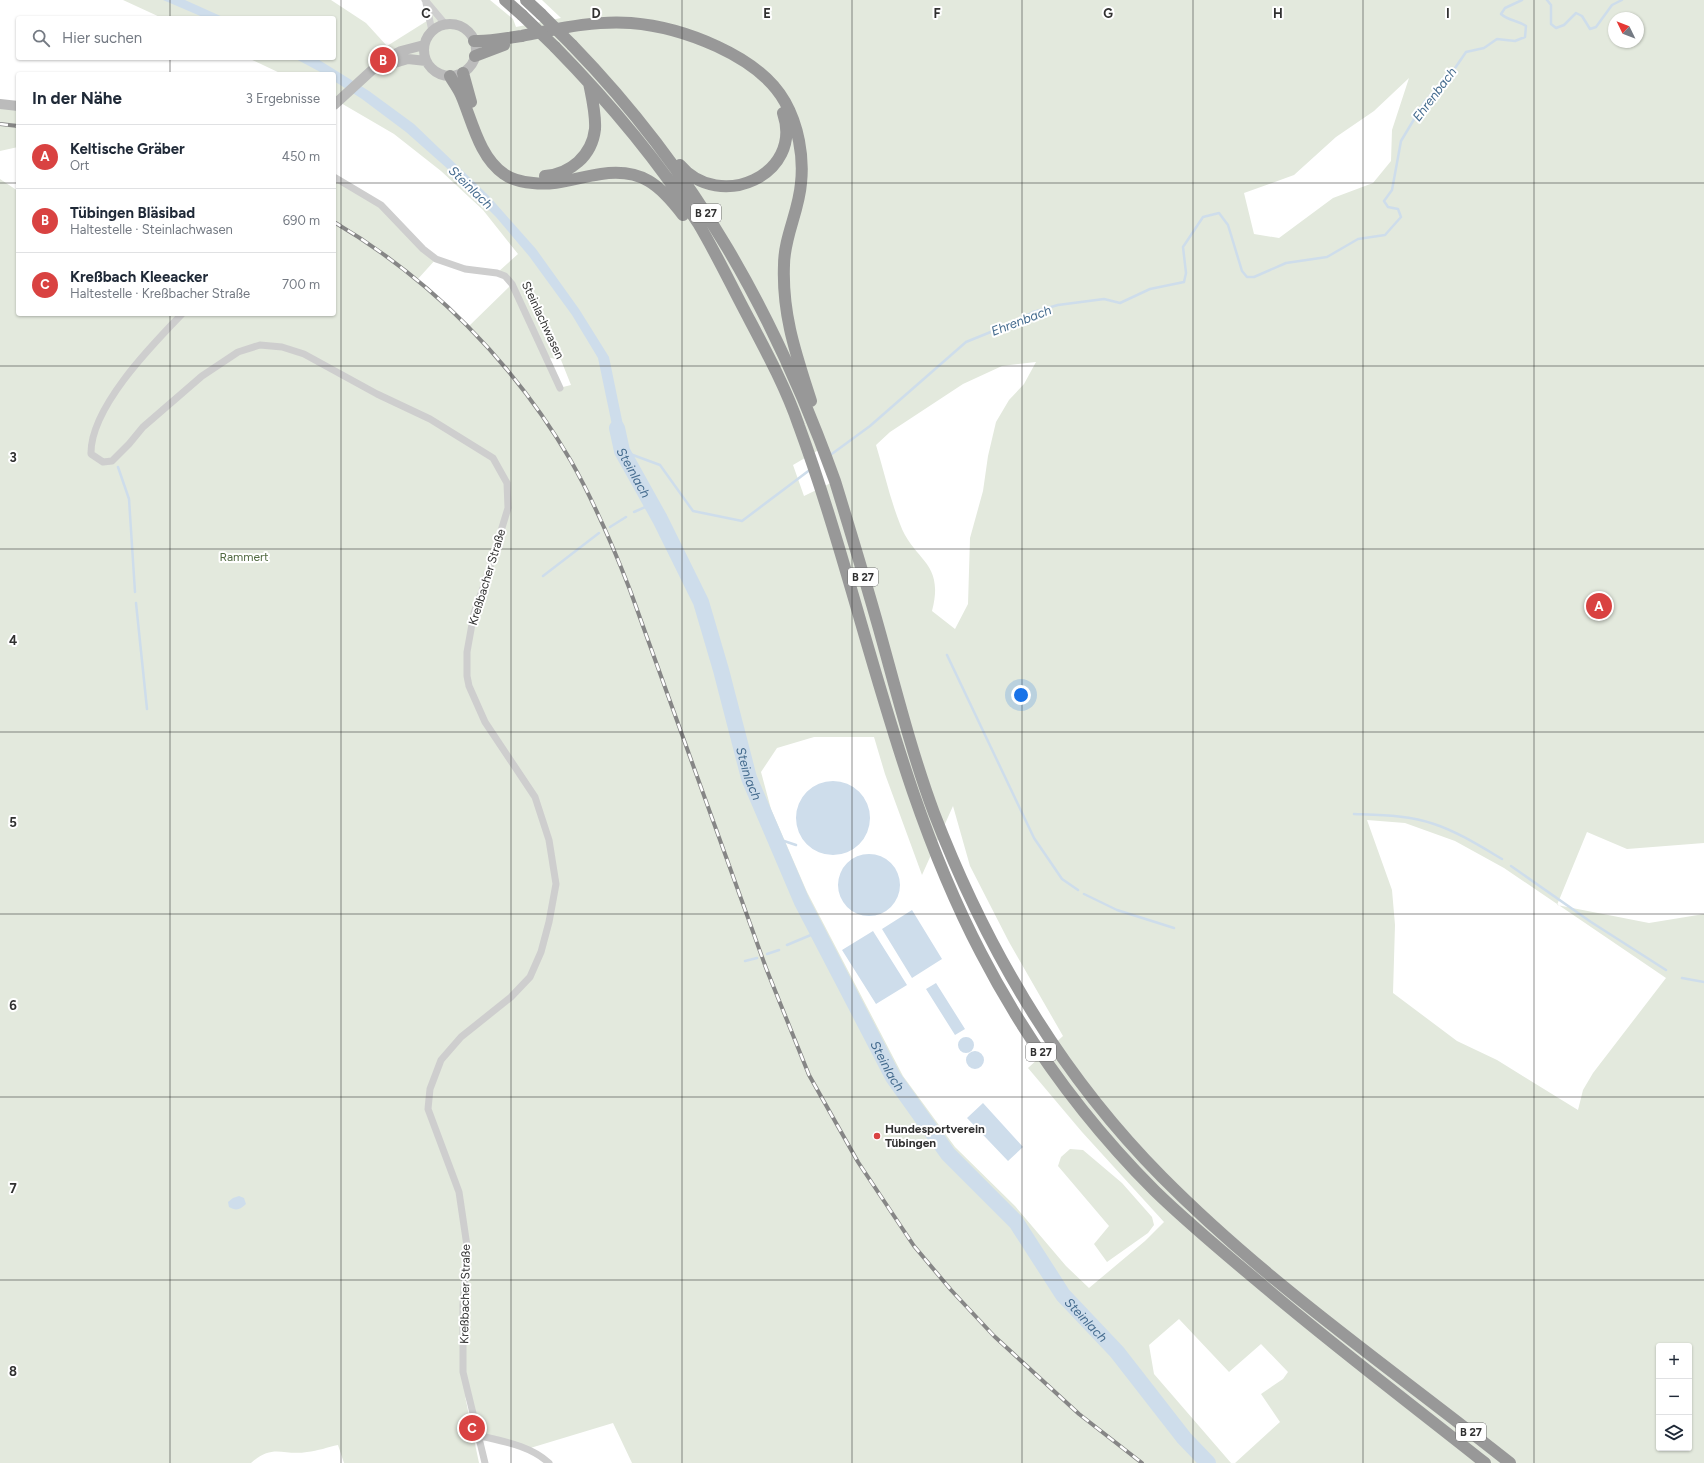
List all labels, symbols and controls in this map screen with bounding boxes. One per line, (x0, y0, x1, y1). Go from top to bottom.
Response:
text: C (421, 6, 431, 21)
text: D (591, 6, 601, 21)
text: E (763, 6, 771, 21)
text: F (933, 6, 941, 21)
text: G (1103, 6, 1113, 21)
text: H (1273, 6, 1283, 21)
text: I (1446, 6, 1450, 21)
north arrow (1608, 12, 1644, 48)
search box (16, 16, 336, 60)
icon: search (30, 27, 52, 49)
text: Hier suchen (62, 29, 142, 47)
pin: B (370, 45, 396, 75)
water label: Ehrenbach (1409, 64, 1459, 124)
text: In der Nähe (32, 88, 122, 108)
text: 3 Ergebnisse (246, 91, 320, 106)
text: Keltische Gräber (70, 140, 185, 158)
text: A (40, 149, 50, 164)
text: 450 m (282, 149, 320, 164)
text: Ort (70, 158, 89, 173)
water label: Steinlach (446, 163, 496, 212)
text: Tübingen Bläsibad (70, 204, 195, 222)
road number: B 27 (691, 204, 721, 222)
text: B (41, 213, 49, 228)
text: 690 m (283, 213, 320, 228)
text: Haltestelle · Steinlachwasen (70, 222, 233, 237)
text: Kreßbach Kleeacker (70, 268, 208, 286)
text: C (40, 277, 50, 292)
text: 700 m (282, 277, 320, 292)
street label: Steinlachwasen (519, 279, 567, 361)
text: Haltestelle · Kreßbacher Straße (70, 286, 250, 301)
water label: Ehrenbach (989, 302, 1053, 339)
water label: Steinlach (613, 445, 654, 500)
text: 3 (9, 450, 17, 465)
street label: Kreßbacher Straße (466, 527, 508, 627)
park label: Rammert (219, 550, 269, 564)
road number: B 27 (848, 568, 878, 586)
pin: A (1586, 591, 1612, 621)
text: 4 (9, 633, 17, 648)
your location (1011, 685, 1031, 705)
water label: Steinlach (733, 745, 765, 802)
text: 5 (9, 815, 17, 830)
text: 6 (9, 998, 17, 1013)
water label: Steinlach (867, 1038, 907, 1094)
road number: B 27 (1026, 1043, 1056, 1061)
place label: Hundesportverein Tübingen (885, 1122, 985, 1150)
marker: Hundesportverein Tübingen (872, 1131, 882, 1141)
text: 7 (9, 1181, 17, 1196)
street label: Kreßbacher Straße (457, 1243, 473, 1344)
water label: Steinlach (1061, 1295, 1110, 1345)
map controls (1656, 1343, 1692, 1451)
button: + (1656, 1343, 1692, 1379)
text: 8 (9, 1364, 17, 1379)
button: − (1656, 1379, 1692, 1415)
pin: C (459, 1413, 485, 1443)
button: layers (1656, 1415, 1692, 1451)
road number: B 27 (1456, 1423, 1486, 1441)

